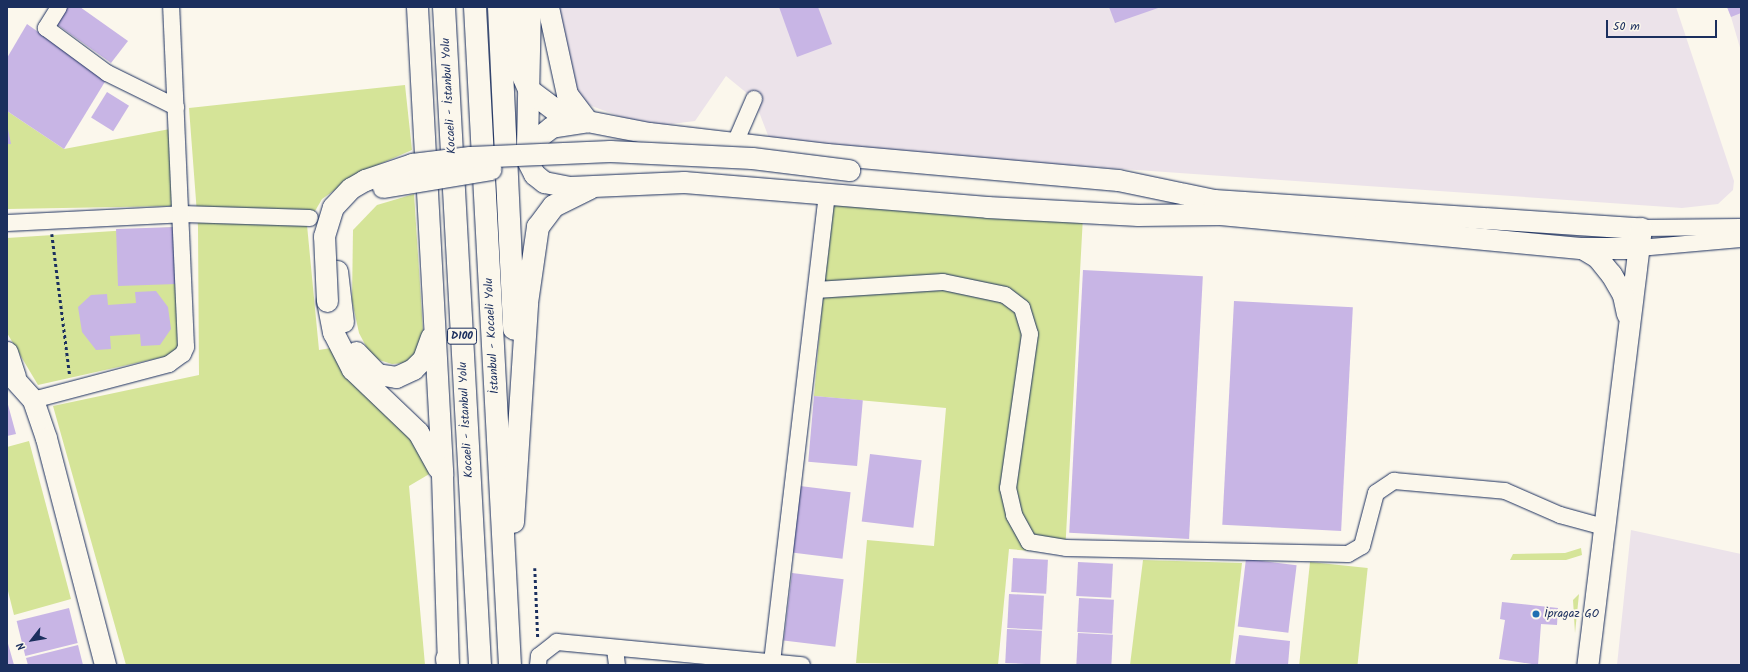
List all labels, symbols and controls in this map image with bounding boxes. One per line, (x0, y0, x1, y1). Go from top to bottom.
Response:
scale bar (1608, 12, 1719, 38)
text: 50 m (1613, 17, 1640, 36)
street label: Kocaeli - İstanbul Yolu (439, 38, 459, 154)
street label: İstanbul - Kocaeli Yolu (482, 278, 502, 394)
road number: D100 (447, 327, 477, 345)
street label: Kocaeli - İstanbul Yolu (456, 362, 476, 478)
place label: İpragaz GO (1544, 607, 1599, 621)
marker: İpragaz GO (1531, 609, 1541, 619)
north arrow (12, 620, 52, 660)
text: N (12, 639, 31, 654)

